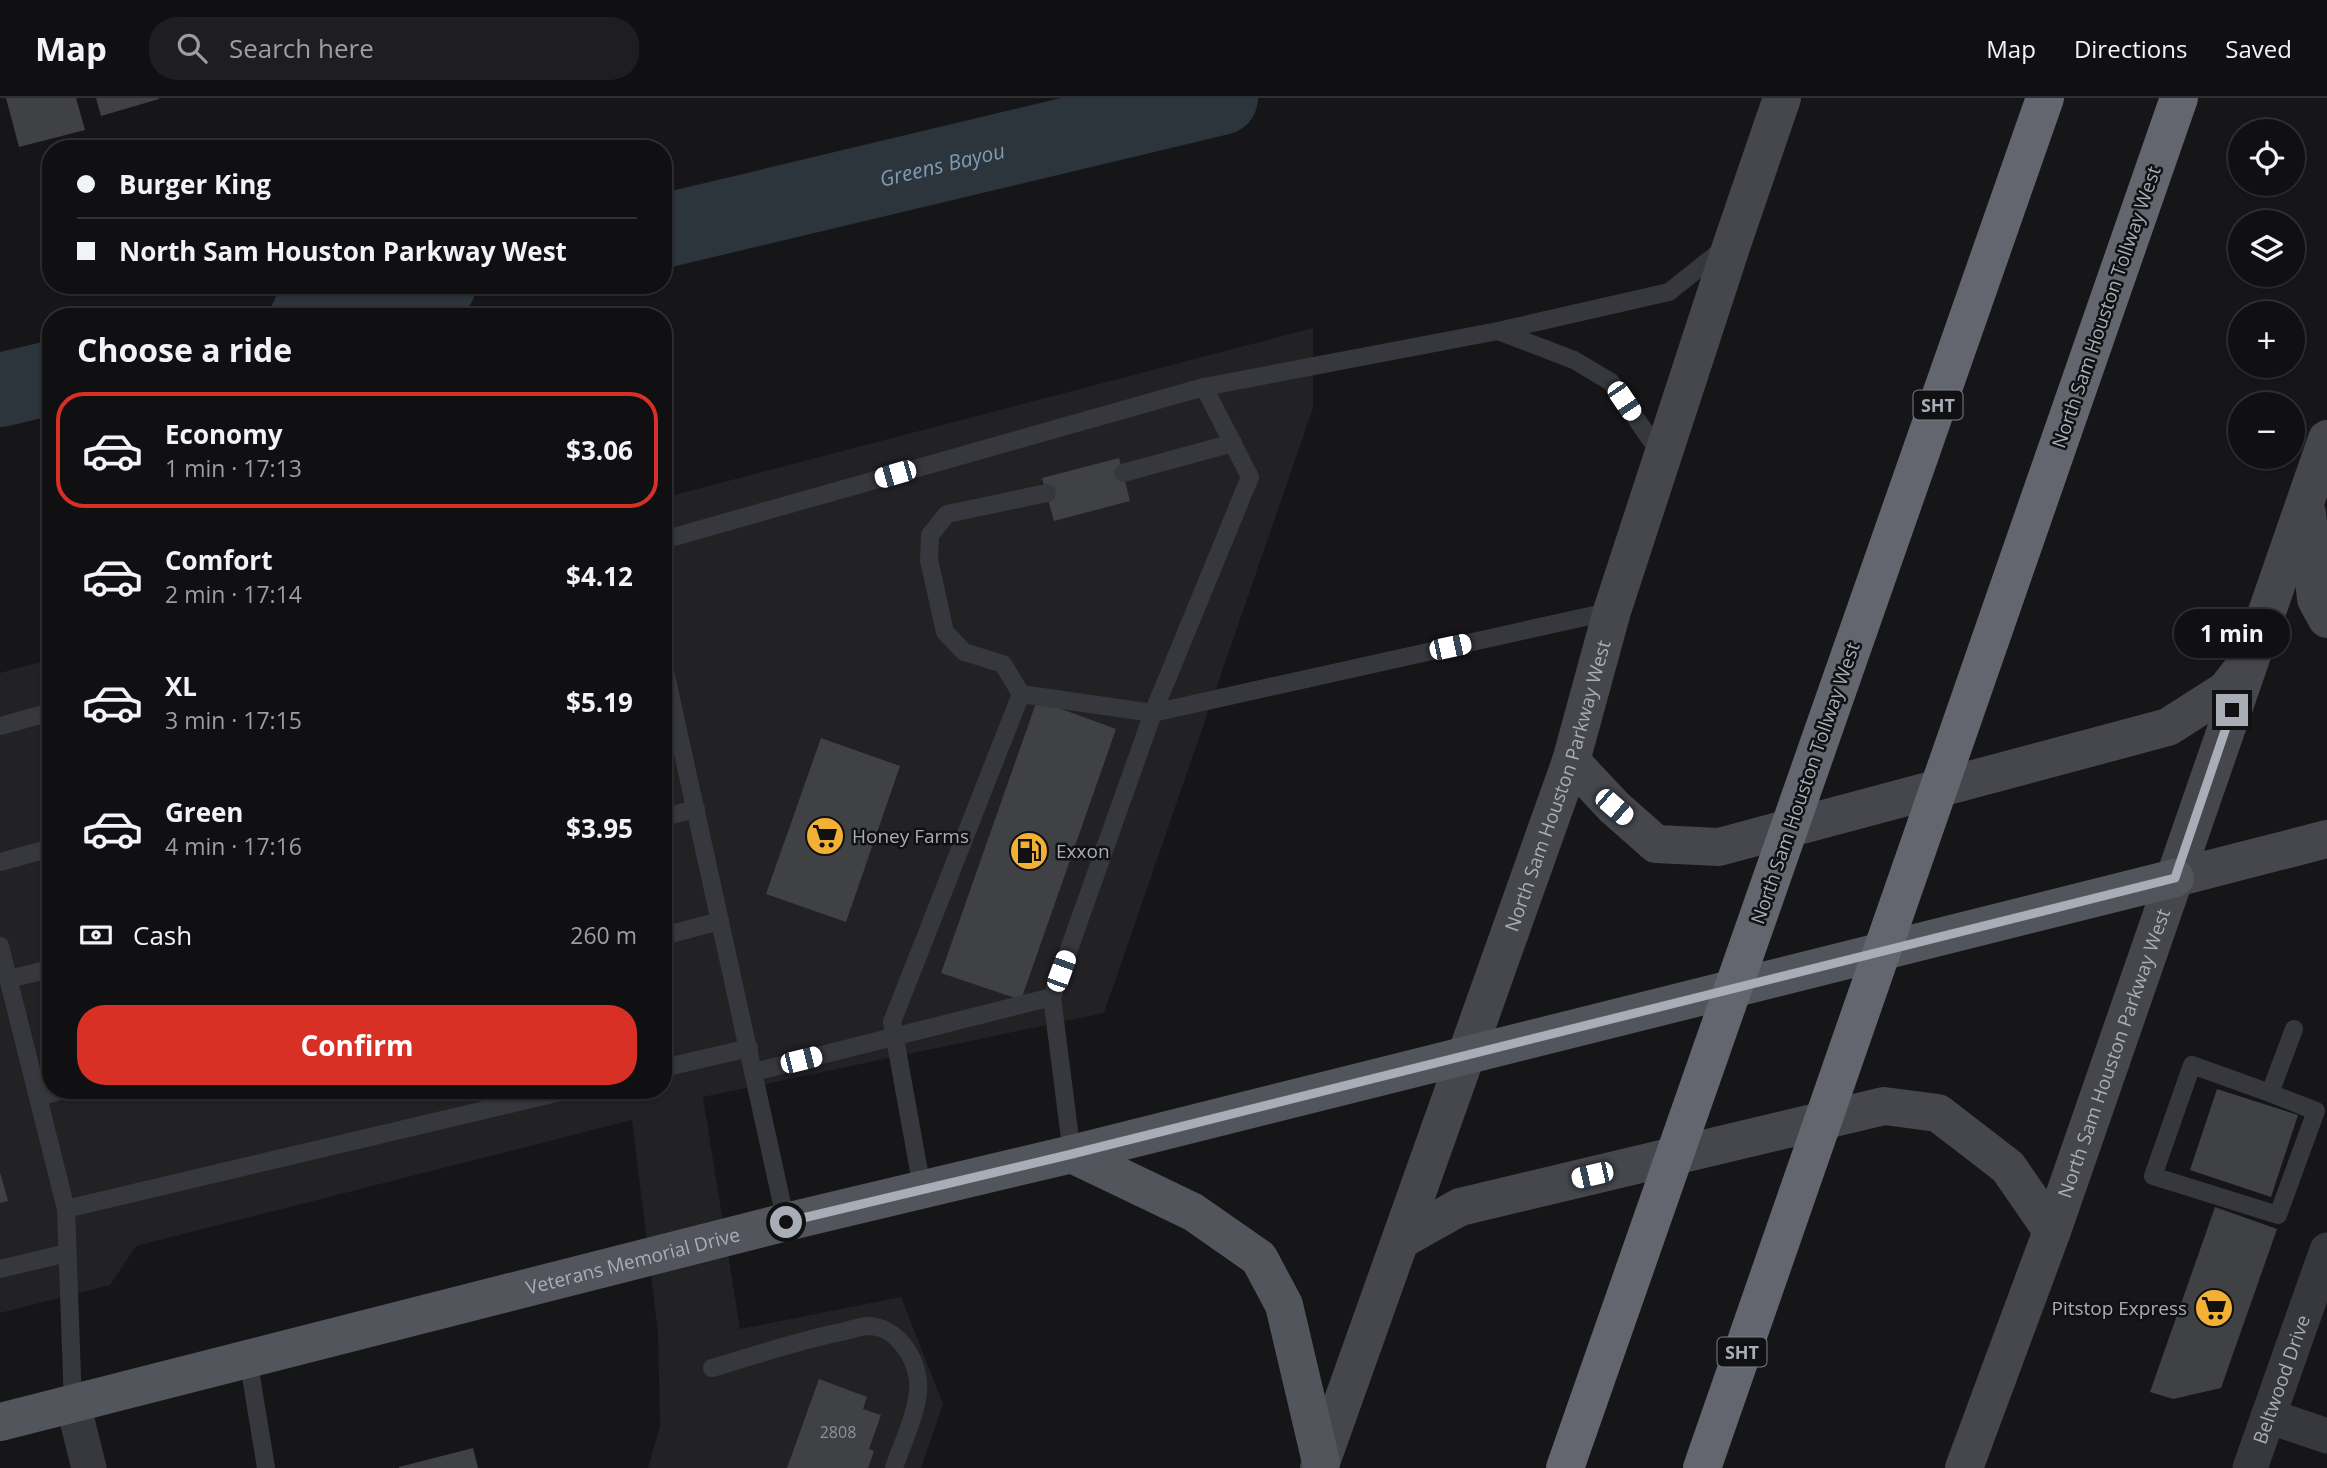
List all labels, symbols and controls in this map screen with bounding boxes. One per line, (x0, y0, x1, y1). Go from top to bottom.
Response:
search box (149, 17, 639, 80)
text: Map (35, 26, 107, 71)
icon: search (173, 29, 211, 67)
text: Search here (229, 30, 374, 66)
text: Map (1986, 32, 2036, 65)
text: Directions (2074, 32, 2187, 65)
text: Saved (2225, 32, 2292, 65)
map controls (2228, 119, 2305, 469)
button: locate (2228, 119, 2305, 196)
water label: Greens Bayou (877, 136, 1008, 193)
street label: North Sam Houston Tollway West (2045, 162, 2167, 451)
text: Burger King (119, 166, 271, 202)
button: layers (2228, 210, 2305, 287)
text: North Sam Houston Parkway West (119, 233, 567, 269)
button: + (2228, 301, 2305, 378)
text: Choose a ride (77, 328, 292, 371)
car (1604, 378, 1645, 424)
road number: SHT (1913, 390, 1962, 419)
button: − (2228, 392, 2305, 469)
text: Economy (165, 416, 283, 452)
icon: car (81, 419, 144, 482)
text: $3.06 (566, 432, 633, 468)
text: 1 min · 17:13 (165, 452, 302, 484)
car (872, 458, 919, 490)
text: Comfort (165, 542, 272, 578)
icon: car (81, 545, 144, 608)
text: $4.12 (566, 558, 633, 594)
text: 2 min · 17:14 (165, 578, 302, 610)
callout: 1 min (2174, 608, 2290, 658)
text: 1 min (2200, 617, 2264, 649)
car (1428, 632, 1473, 662)
street label: North Sam Houston Parkway West (1498, 637, 1617, 935)
street label: North Sam Houston Tollway West (1744, 638, 1866, 927)
text: XL (165, 668, 197, 704)
icon: car (81, 671, 144, 734)
text: $5.19 (566, 684, 633, 720)
route end (2216, 694, 2248, 726)
text: 3 min · 17:15 (165, 704, 302, 736)
car (1592, 785, 1637, 829)
text: Green (165, 794, 243, 830)
icon: car (81, 797, 144, 860)
text: $3.95 (566, 810, 633, 846)
supermarket icon: Honey Farms (804, 815, 846, 857)
place label: Honey Farms (852, 823, 969, 849)
text: 4 min · 17:16 (165, 830, 302, 862)
fuel station icon: Exxon (1008, 830, 1050, 872)
place label: Exxon (1056, 838, 1110, 864)
street label: North Sam Houston Parkway West (2051, 905, 2176, 1202)
icon: cash (77, 916, 115, 954)
text: Cash (133, 917, 192, 953)
text: 260 m (570, 919, 637, 951)
car (1044, 948, 1079, 994)
button: Confirm (77, 1005, 637, 1085)
car (779, 1045, 824, 1075)
car (1570, 1160, 1615, 1190)
route start (770, 1206, 802, 1238)
street label: Veterans Memorial Drive (523, 1221, 742, 1301)
supermarket icon: Pitstop Express (2193, 1287, 2235, 1329)
place label: Pitstop Express (2052, 1295, 2187, 1321)
street label: Beltwood Drive (2247, 1311, 2316, 1447)
road number: SHT (1718, 1338, 1766, 1366)
house number: 2808 (820, 1421, 856, 1443)

